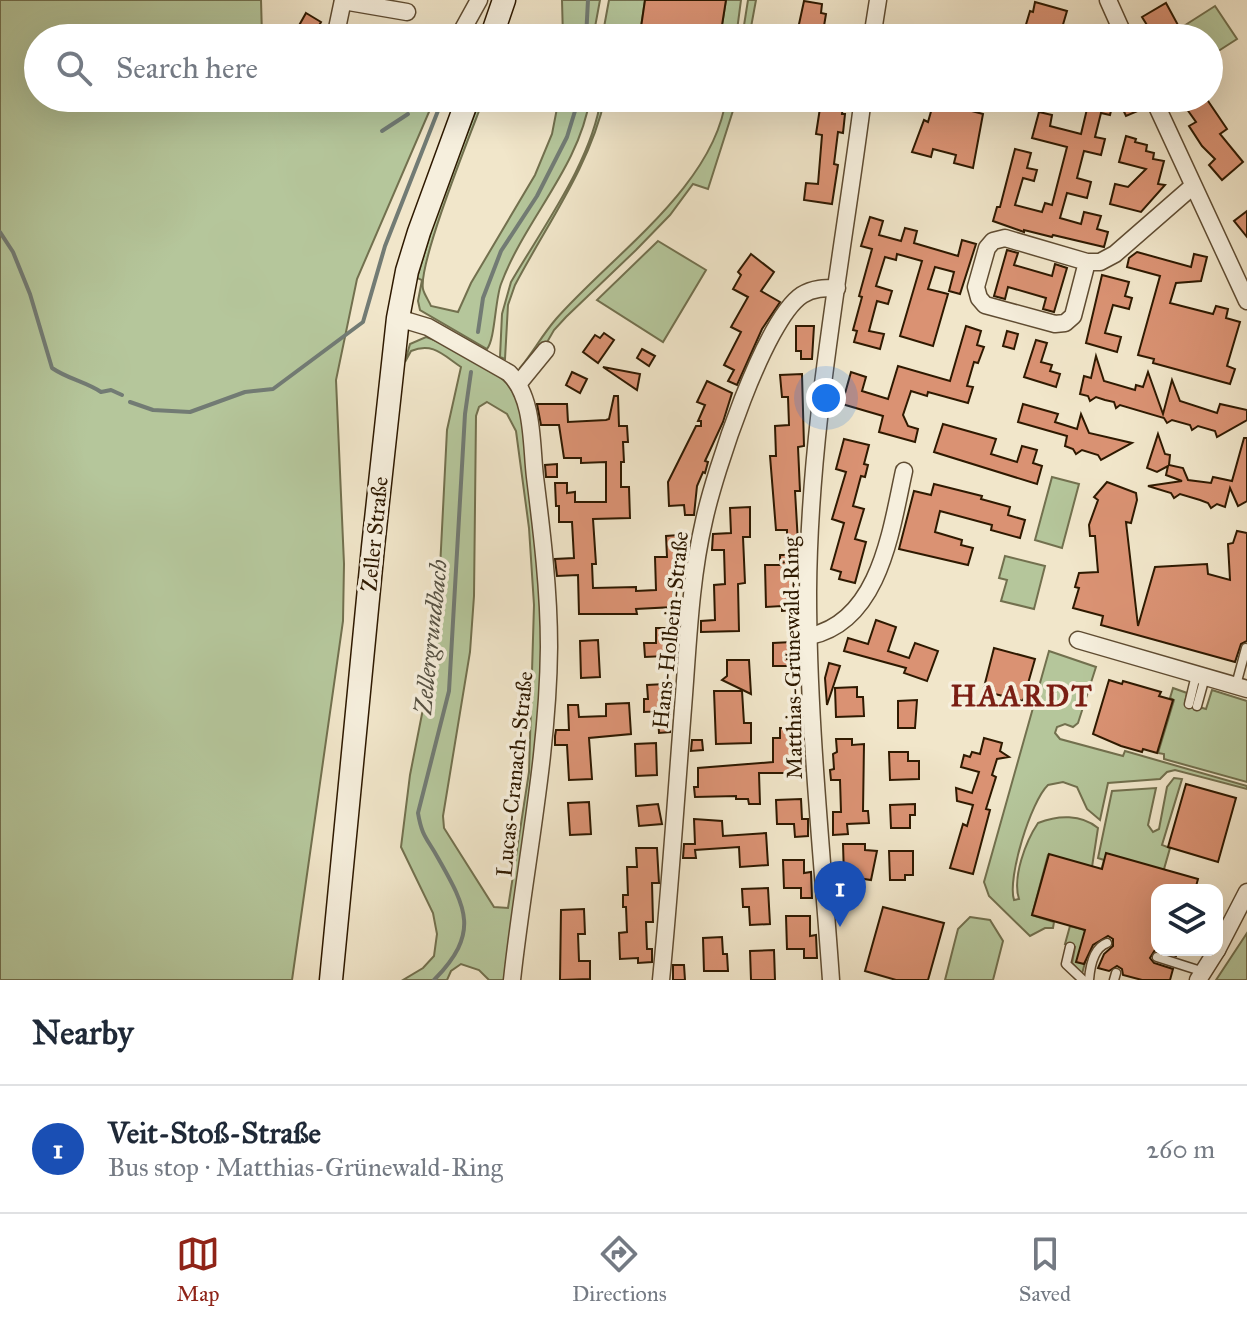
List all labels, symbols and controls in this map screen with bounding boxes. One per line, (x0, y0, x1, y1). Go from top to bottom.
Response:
search box (24, 24, 1223, 112)
icon: search (52, 46, 96, 90)
text: Search here (116, 50, 258, 86)
your location (806, 378, 846, 418)
street label: Zeller Straße (355, 475, 394, 593)
street label: Hans-Holbein-Straße (647, 530, 694, 730)
street label: Matthias-Grünewald-Ring (777, 536, 808, 780)
water label: Zellergrundbach (408, 558, 454, 717)
street label: Lucas-Cranach-Straße (490, 670, 539, 878)
district label: HAARDT (950, 678, 1094, 714)
pin: 1 (814, 861, 866, 927)
map controls (1151, 884, 1223, 956)
button: layers (1151, 884, 1223, 956)
text: Nearby (32, 1012, 134, 1053)
text: Veit-Stoß-Straße (108, 1115, 321, 1151)
text: 1 (53, 1133, 63, 1165)
text: 260 m (1146, 1133, 1215, 1165)
text: Bus stop · Matthias-Grünewald-Ring (108, 1151, 503, 1183)
tab: Map (176, 1232, 220, 1307)
tab: Directions (572, 1232, 667, 1307)
tab: Saved (1019, 1232, 1071, 1307)

